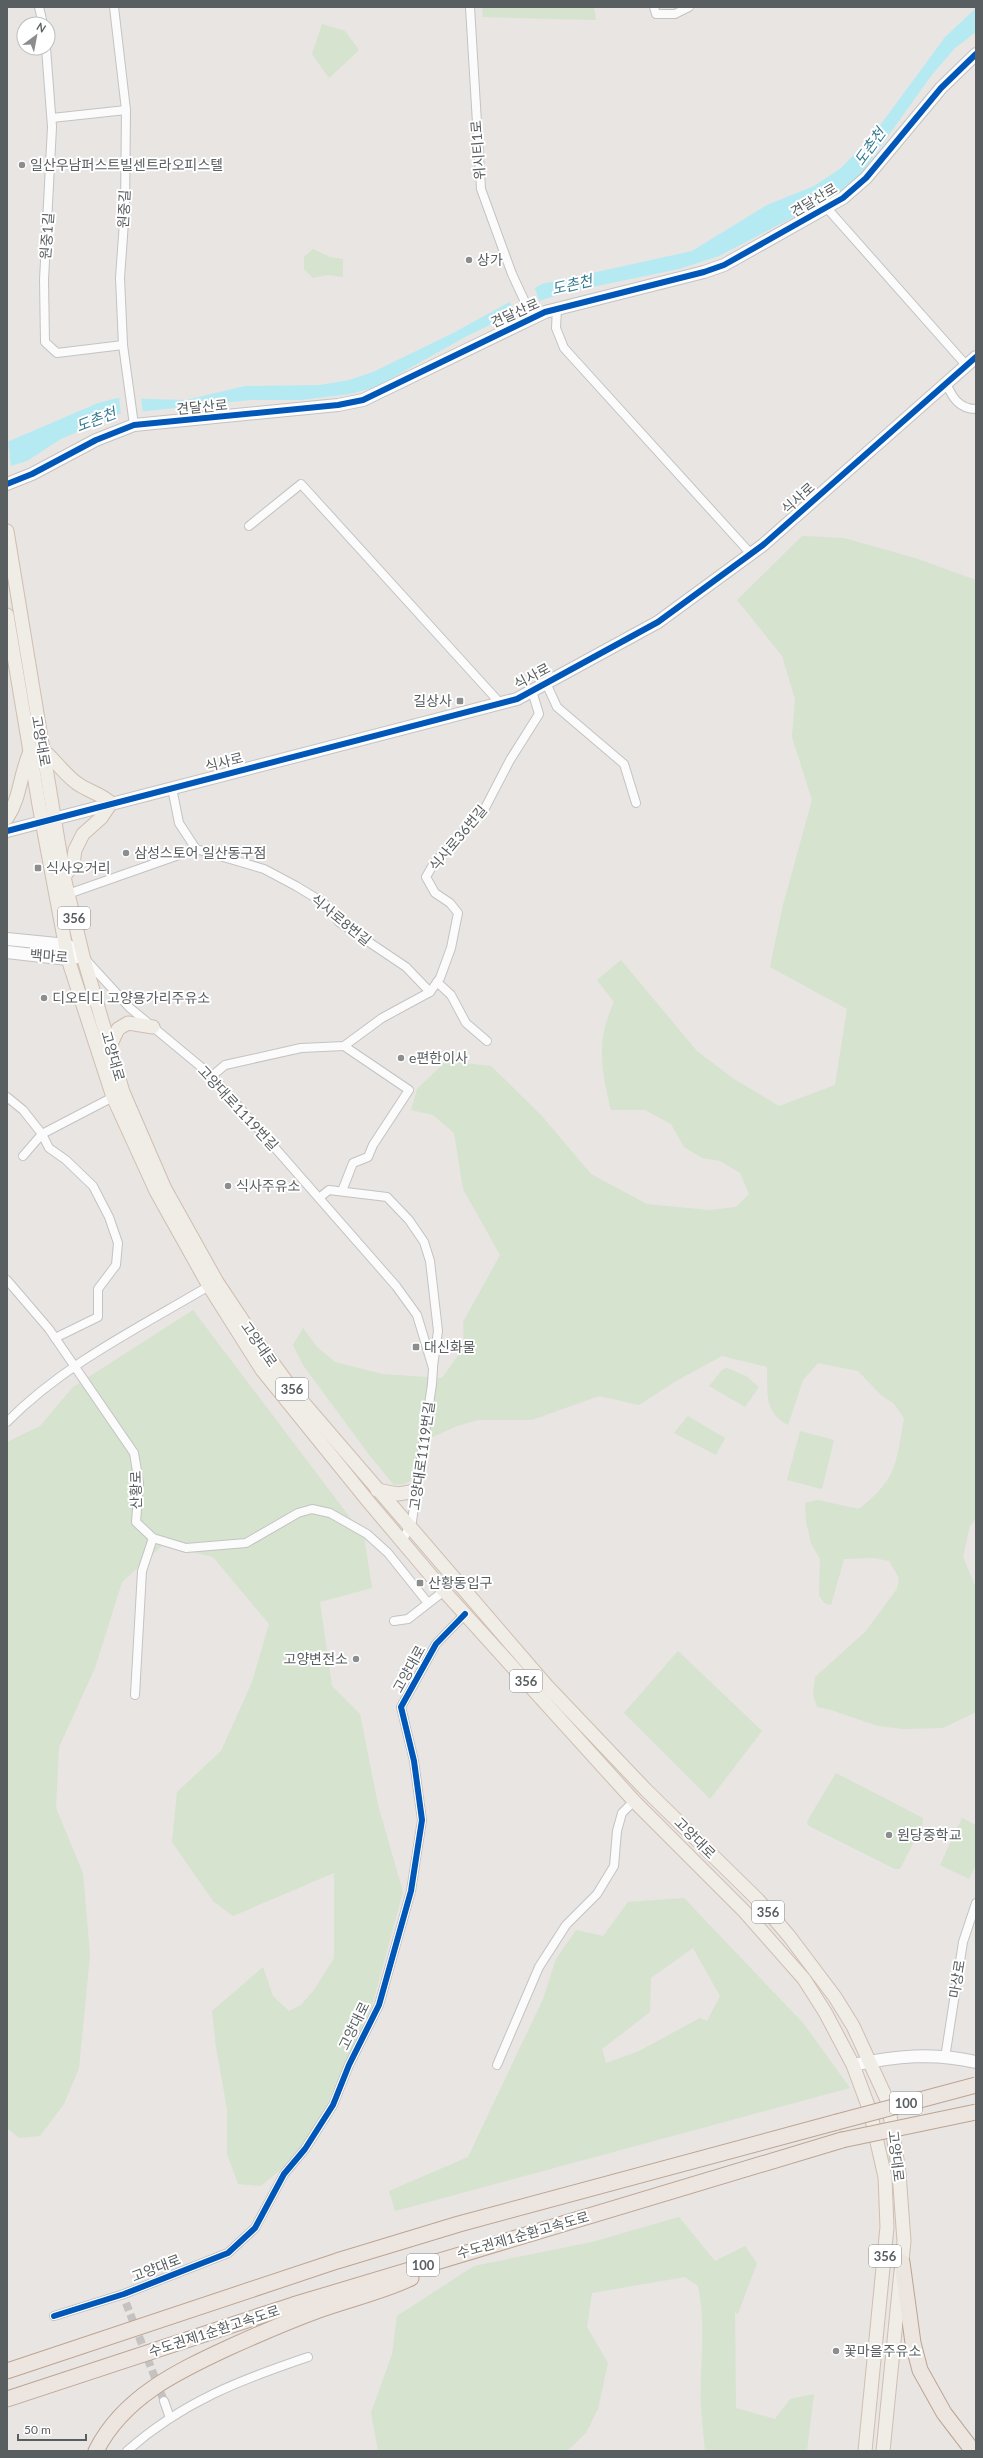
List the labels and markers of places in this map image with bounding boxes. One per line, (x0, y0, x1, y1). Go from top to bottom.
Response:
place label: 일산우남퍼스트빌센트라오피스텔 (30, 156, 223, 173)
marker: 일산우남퍼스트빌센트라오피스텔 (17, 160, 27, 170)
place label: 상가 (477, 251, 503, 268)
marker: 상가 (464, 255, 474, 265)
place label: 길상사 (413, 692, 452, 709)
marker: 길상사 (455, 696, 465, 706)
place label: 삼성스토어 일산동구점 (134, 844, 266, 861)
marker: 삼성스토어 일산동구점 (121, 848, 131, 858)
place label: 식사오거리 (46, 859, 110, 876)
marker: 식사오거리 (33, 863, 43, 873)
place label: 디오티디 고양용가리주유소 (52, 989, 210, 1006)
marker: 디오티디 고양용가리주유소 (39, 993, 49, 1003)
place label: e편한이사 (409, 1049, 468, 1066)
marker: e편한이사 (396, 1053, 406, 1063)
place label: 식사주유소 (236, 1177, 301, 1194)
marker: 식사주유소 (223, 1181, 233, 1191)
place label: 대신화물 (424, 1338, 476, 1355)
marker: 대신화물 (411, 1342, 421, 1352)
place label: 산황동입구 (428, 1574, 493, 1591)
marker: 산황동입구 (415, 1578, 425, 1588)
place label: 고양변전소 (284, 1650, 348, 1667)
marker: 고양변전소 (351, 1654, 361, 1664)
place label: 원당중학교 (897, 1826, 962, 1843)
marker: 원당중학교 (884, 1830, 894, 1840)
place label: 꽃마을주유소 (844, 2342, 921, 2359)
marker: 꽃마을주유소 (831, 2346, 841, 2356)

